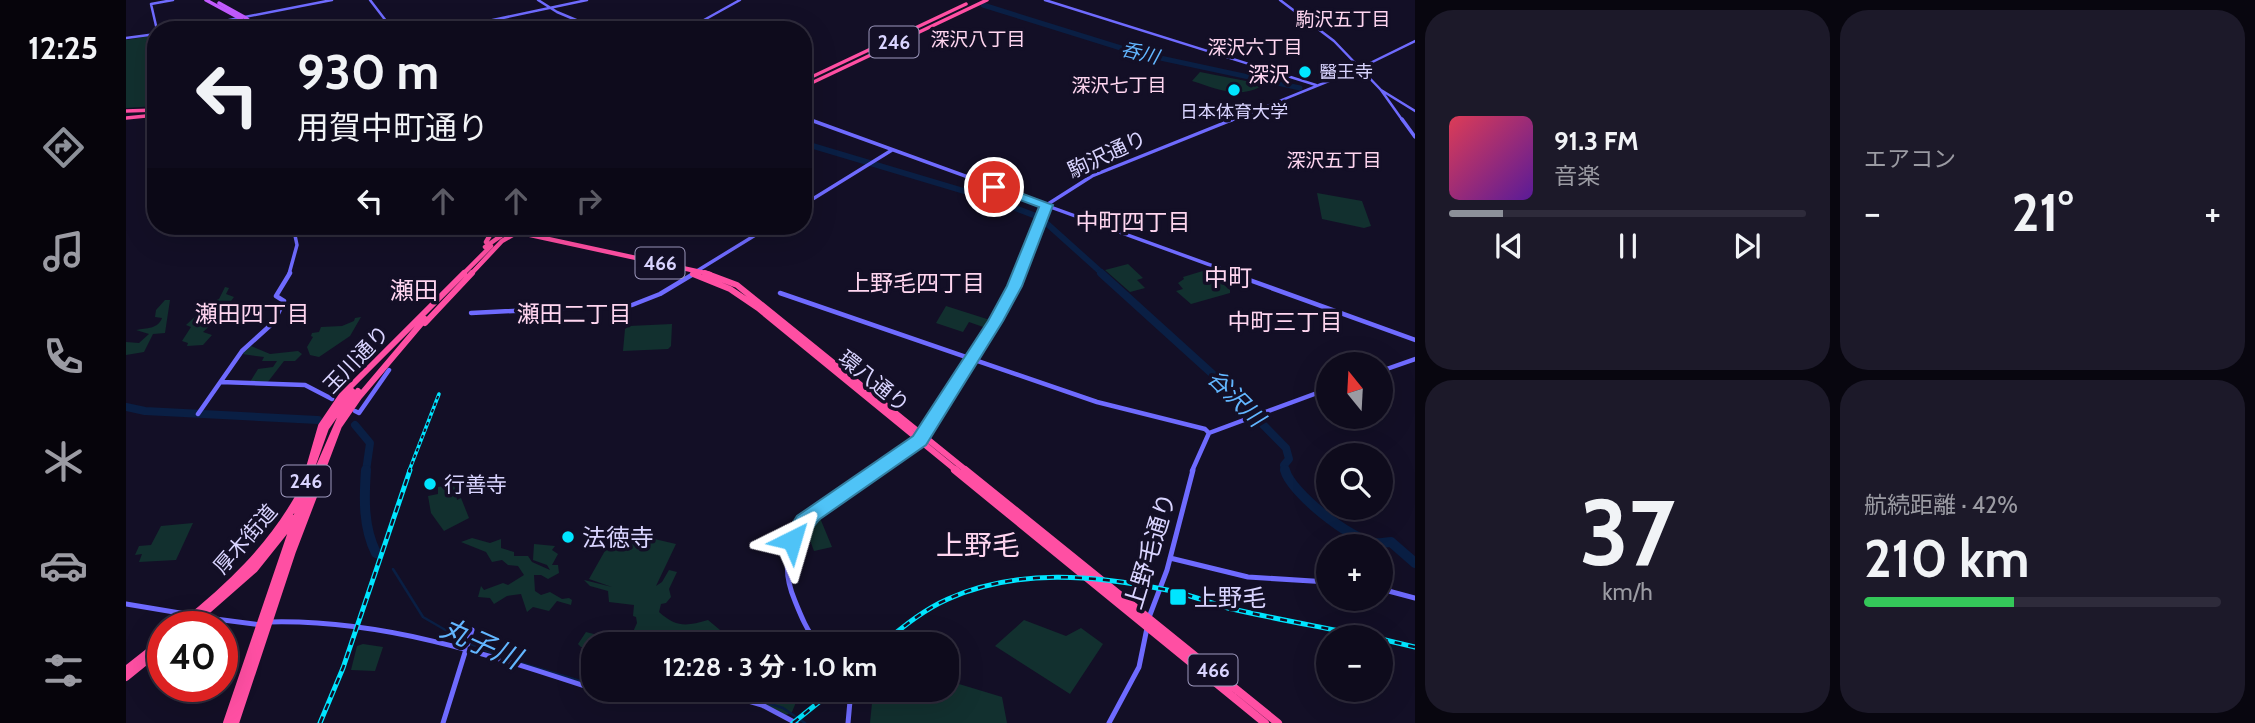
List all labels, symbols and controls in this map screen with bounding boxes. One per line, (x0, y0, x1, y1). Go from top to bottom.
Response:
district label: 駒沢五丁目 (1295, 8, 1391, 31)
road number: 246 (870, 26, 918, 58)
text: 12:25 (28, 28, 98, 67)
district label: 深沢八丁目 (930, 28, 1026, 51)
district label: 深沢六丁目 (1207, 36, 1303, 59)
water label: 呑川 (1119, 37, 1163, 69)
text: 930 m (297, 42, 439, 101)
icon: left (182, 49, 273, 140)
place label: 醫王寺 (1319, 61, 1373, 83)
district label: 深沢 (1248, 62, 1290, 87)
marker: 醫王寺 (1297, 64, 1313, 80)
district label: 深沢七丁目 (1071, 74, 1167, 97)
marker: 日本体育大学 (1226, 82, 1242, 98)
place label: 日本体育大学 (1180, 101, 1288, 123)
text: 用賀中町通り (297, 108, 489, 147)
icon: directions (39, 123, 88, 172)
street label: 駒沢通り (1064, 125, 1150, 183)
text: 91.3 FM (1554, 125, 1639, 157)
text: エアコン (1864, 145, 1956, 173)
district label: 深沢五丁目 (1286, 149, 1382, 172)
pin (964, 157, 1024, 217)
text: 音楽 (1554, 162, 1600, 190)
icon: arrive (975, 168, 1013, 206)
text: 21° (2012, 181, 2073, 244)
icon: left (351, 182, 389, 220)
icon: ahead (424, 182, 462, 220)
icon: ahead (497, 182, 535, 220)
icon: right (570, 182, 608, 220)
text: − (1864, 189, 1881, 236)
text: + (2204, 189, 2221, 236)
district label: 中町四丁目 (1076, 208, 1191, 236)
icon: music (39, 227, 88, 276)
icon: previous (1490, 227, 1528, 265)
icon: pause (1609, 227, 1647, 265)
icon: next (1728, 227, 1766, 265)
road number: 466 (636, 247, 684, 278)
district label: 中町 (1204, 263, 1252, 292)
district label: 上野毛四丁目 (847, 269, 985, 297)
district label: 瀬田 (390, 276, 438, 305)
district label: 瀬田四丁目 (195, 300, 310, 328)
district label: 瀬田二丁目 (517, 300, 632, 328)
district label: 中町三丁目 (1228, 308, 1343, 336)
street label: 玉川通り (318, 320, 394, 398)
icon: phone (39, 332, 88, 381)
street label: 環八通り (833, 345, 915, 417)
north arrow (1316, 352, 1393, 429)
map controls (1316, 352, 1393, 702)
water label: 谷沢川 (1202, 364, 1272, 434)
icon: climate (39, 437, 88, 486)
button: search (1316, 443, 1393, 520)
road number: 246 (282, 466, 330, 496)
place label: 行善寺 (444, 472, 507, 497)
marker: 行善寺 (422, 476, 438, 492)
text: 37 (1580, 477, 1675, 588)
street label: 上野毛通り (1119, 489, 1181, 613)
text: 航続距離 · 42% (1864, 491, 2018, 519)
street label: 厚木街道 (208, 499, 282, 579)
position arrow (755, 503, 829, 577)
place label: 法徳寺 (582, 523, 654, 552)
text: 210 km (1864, 527, 2030, 590)
district label: 上野毛 (936, 528, 1020, 562)
marker: 法徳寺 (560, 529, 576, 545)
button: + (1316, 534, 1393, 611)
icon: car (39, 541, 88, 590)
text: km/h (1602, 578, 1653, 606)
place label: 上野毛 (1194, 583, 1266, 612)
marker: 上野毛 (1168, 587, 1188, 607)
water label: 丸子川 (436, 610, 529, 677)
speed limit sign: 40 (147, 611, 238, 702)
button: − (1316, 625, 1393, 702)
icon: filters (39, 646, 88, 695)
text: 12:28 · 3 分 · 1.0 km (663, 651, 877, 683)
road number: 466 (1188, 654, 1238, 685)

